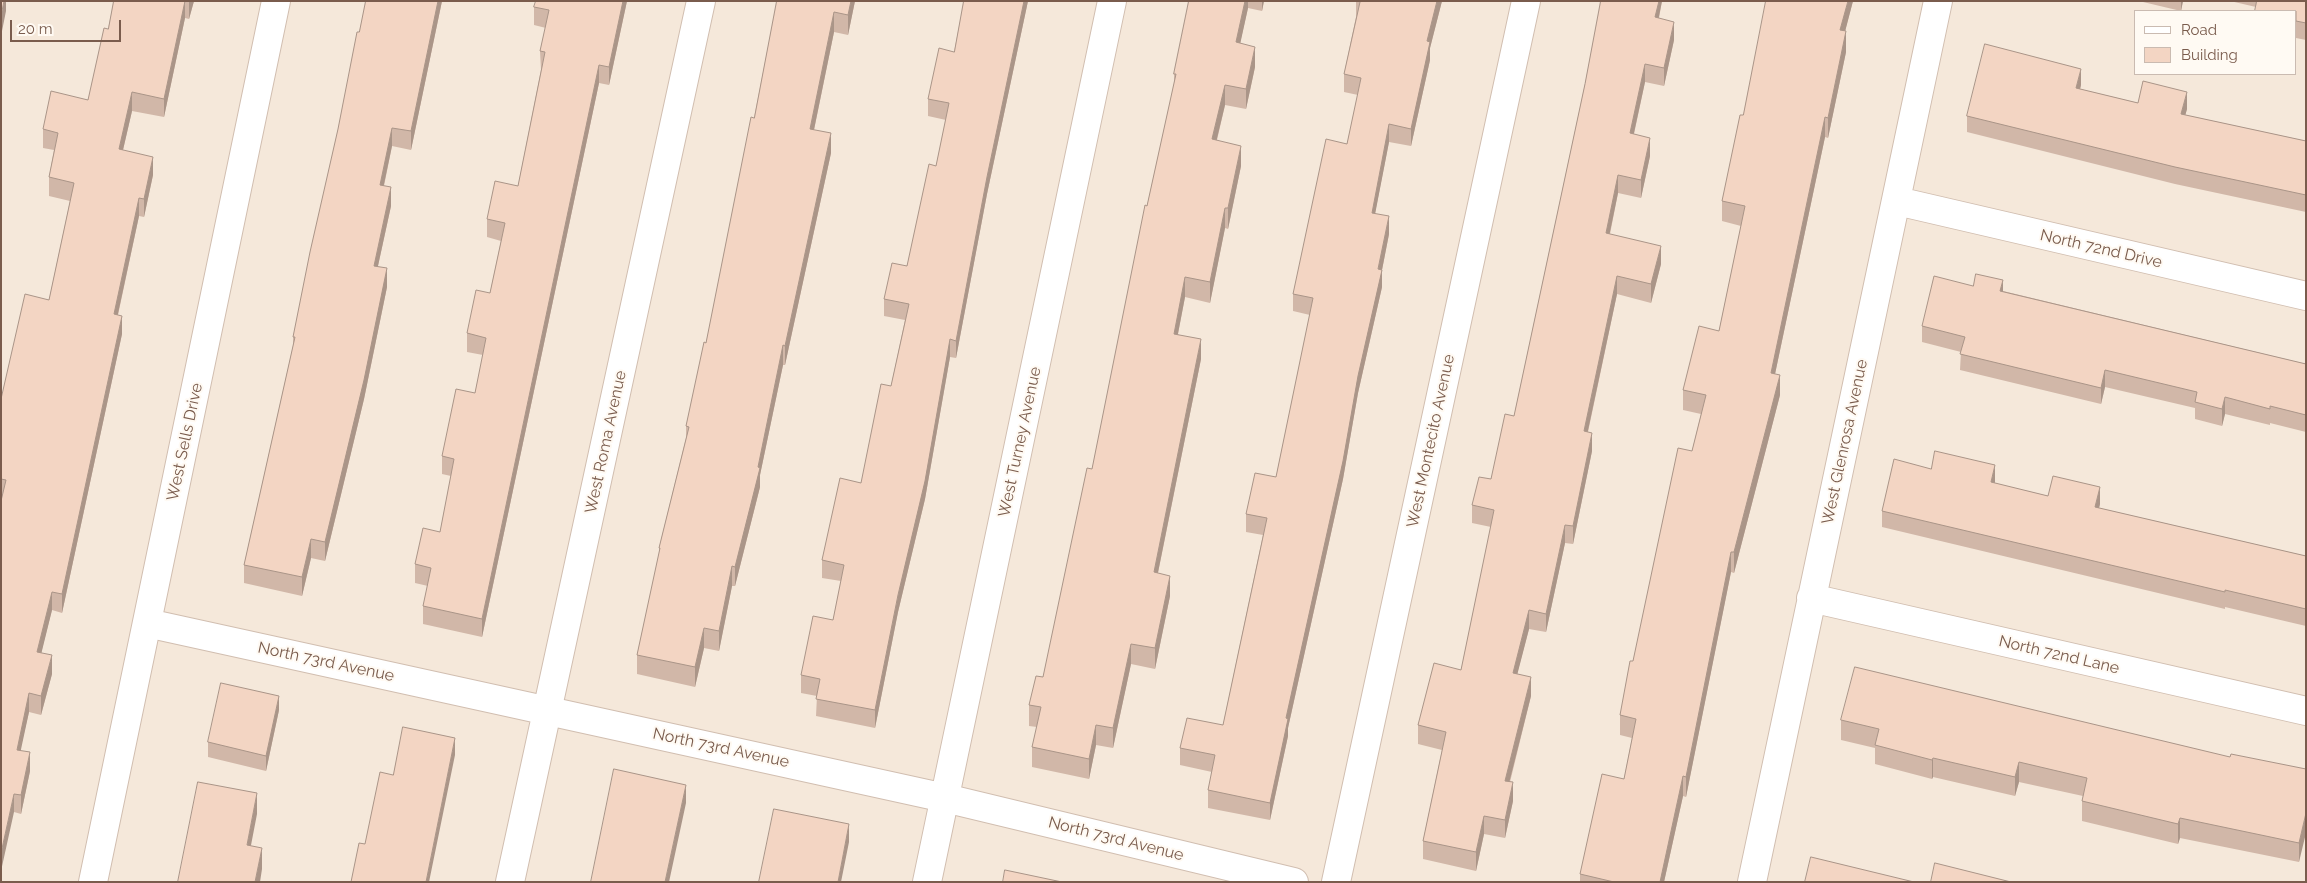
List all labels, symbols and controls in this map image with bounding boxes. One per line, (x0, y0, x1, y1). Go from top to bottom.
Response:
scale bar (12, 10, 124, 42)
legend (2134, 10, 2297, 75)
text: 20 m (18, 20, 53, 38)
text: Road (2181, 21, 2217, 39)
text: Building (2181, 46, 2238, 64)
street label: North 72nd Drive (2038, 226, 2164, 272)
street label: West Montecito Avenue (1403, 353, 1459, 529)
street label: West Glenrosa Avenue (1818, 358, 1872, 526)
street label: West Turney Avenue (995, 365, 1045, 519)
street label: West Roma Avenue (581, 369, 631, 515)
street label: West Sells Drive (163, 381, 207, 503)
street label: North 72nd Lane (1997, 632, 2121, 678)
street label: North 73rd Avenue (256, 638, 396, 686)
street label: North 73rd Avenue (651, 724, 791, 772)
street label: North 73rd Avenue (1046, 813, 1186, 865)

